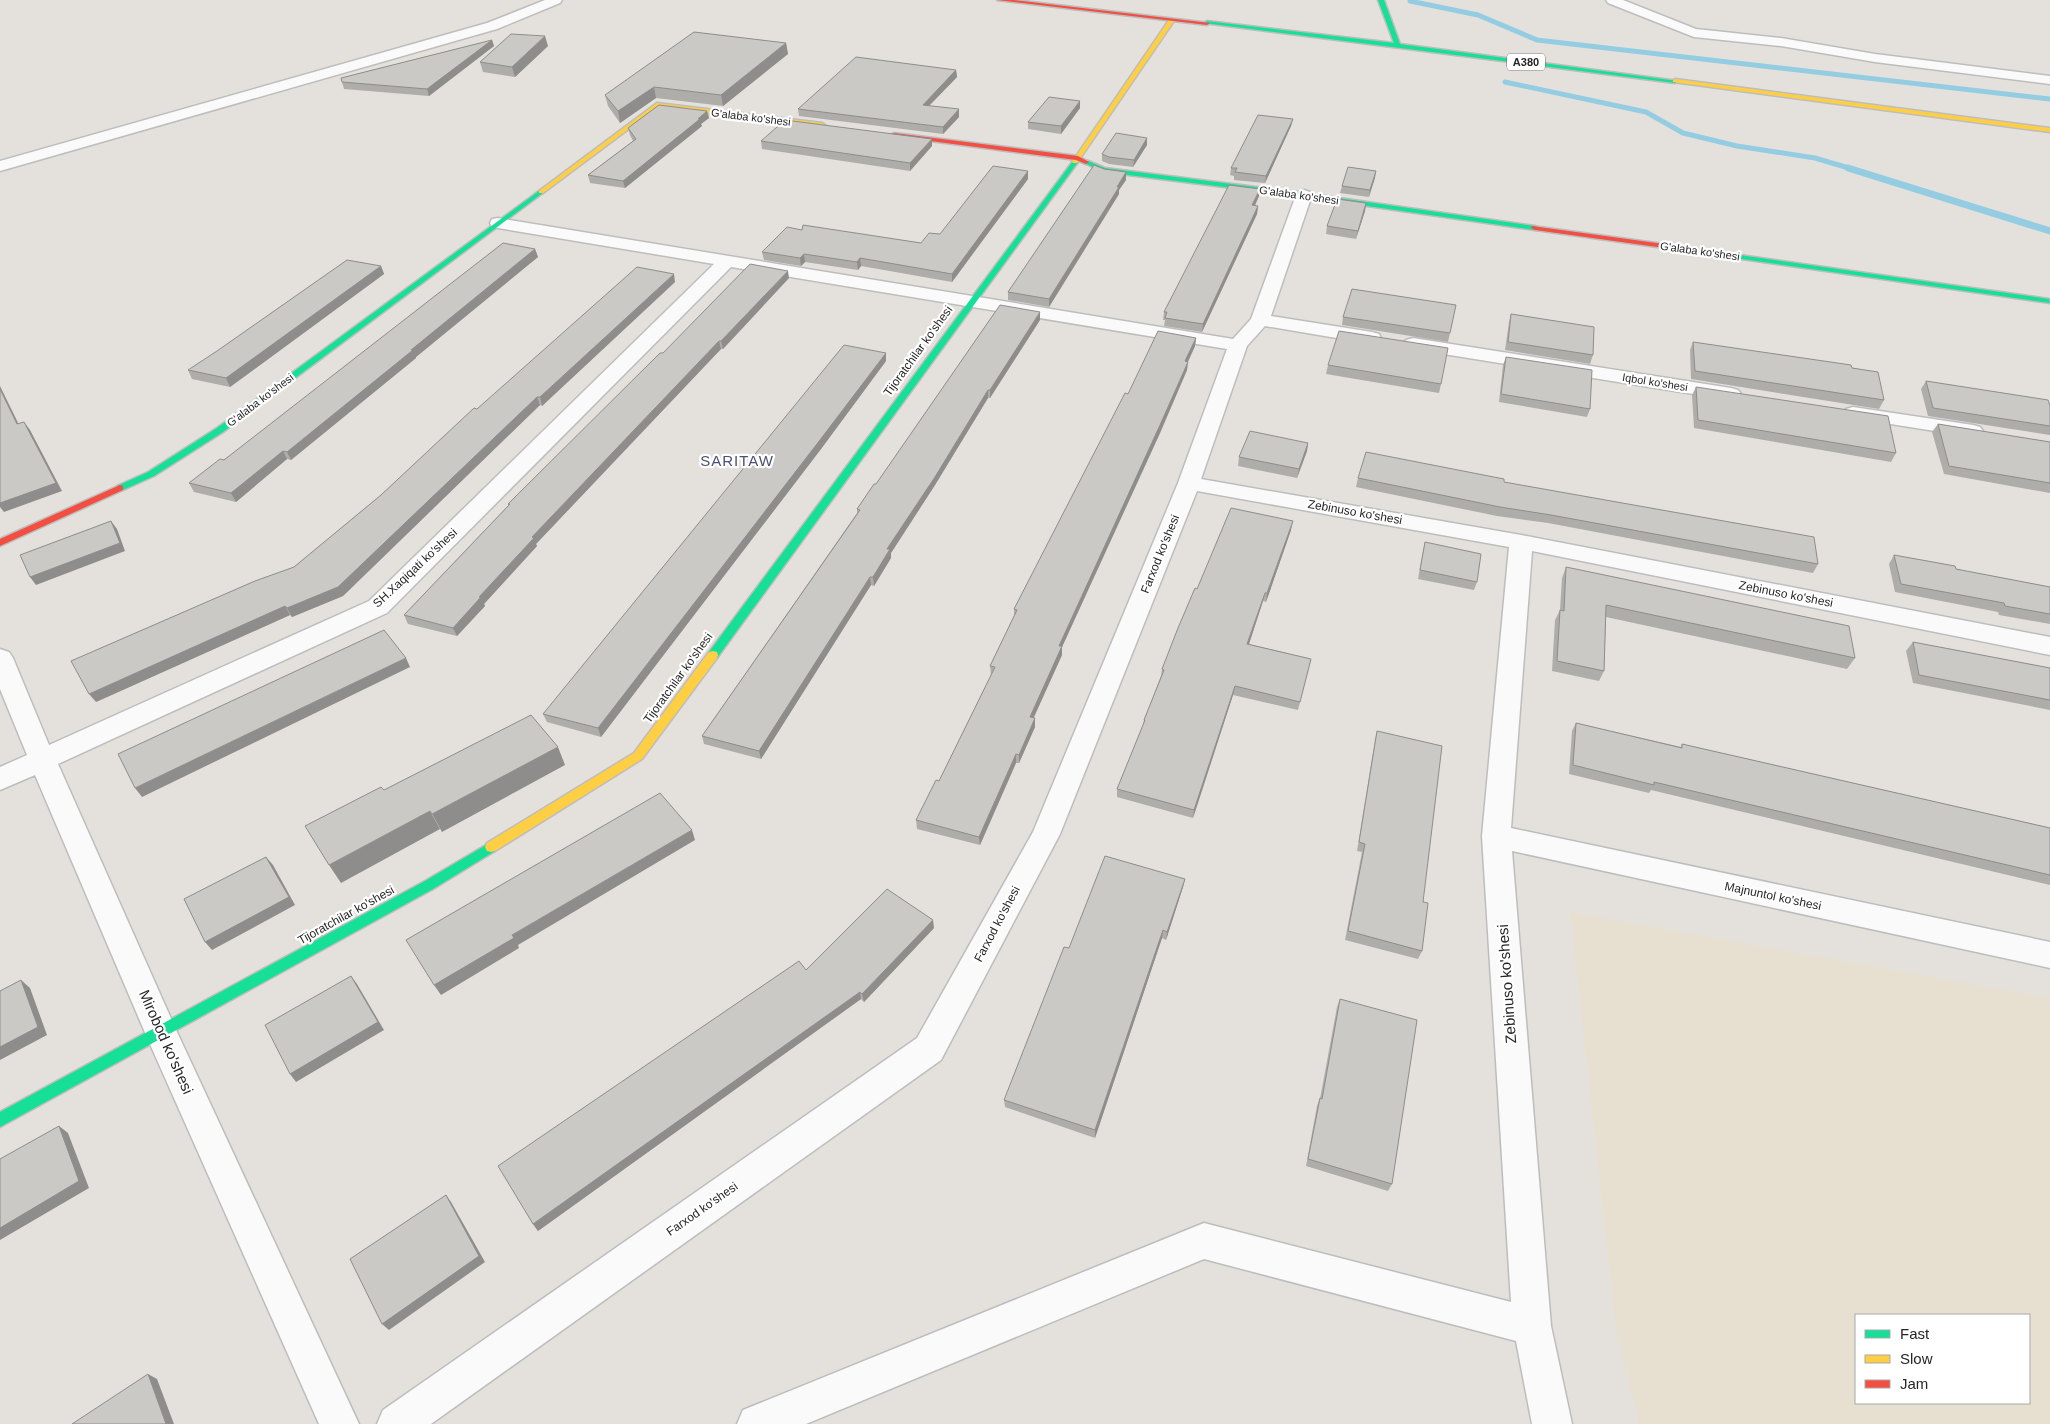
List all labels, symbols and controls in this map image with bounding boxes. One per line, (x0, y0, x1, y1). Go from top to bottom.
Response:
road number: A380 (1507, 54, 1545, 70)
street label: G'alaba ko'shesi (711, 106, 791, 128)
street label: G'alaba ko'shesi (1259, 183, 1339, 207)
street label: G'alaba ko'shesi (1660, 239, 1740, 263)
street label: Tijoratchilar ko'shesi (881, 303, 955, 399)
street label: G'alaba ko'shesi (224, 371, 296, 429)
street label: Iqbol ko'shesi (1621, 371, 1689, 393)
district label: SARITAW (700, 452, 774, 469)
street label: Zebinuso ko'shesi (1307, 497, 1403, 527)
street label: Farxod ko'shesi (1138, 513, 1182, 595)
street label: SH.Xaqiqati ko'shesi (370, 525, 460, 611)
street label: Zebinuso ko'shesi (1738, 578, 1834, 610)
street label: Tijoratchilar ko'shesi (641, 630, 715, 726)
street label: Majnuntol ko'shesi (1723, 879, 1823, 913)
street label: Tijoratchilar ko'shesi (295, 883, 397, 947)
street label: Farxod ko'shesi (971, 884, 1023, 964)
street label: Zebinuso ko'shesi (1494, 924, 1519, 1044)
street label: Mirobod ko'shesi (136, 987, 197, 1096)
street label: Farxod ko'shesi (664, 1179, 740, 1239)
legend (1855, 1314, 2030, 1404)
text: Fast (1900, 1325, 1930, 1342)
text: Slow (1900, 1350, 1933, 1367)
text: Jam (1900, 1375, 1928, 1392)

